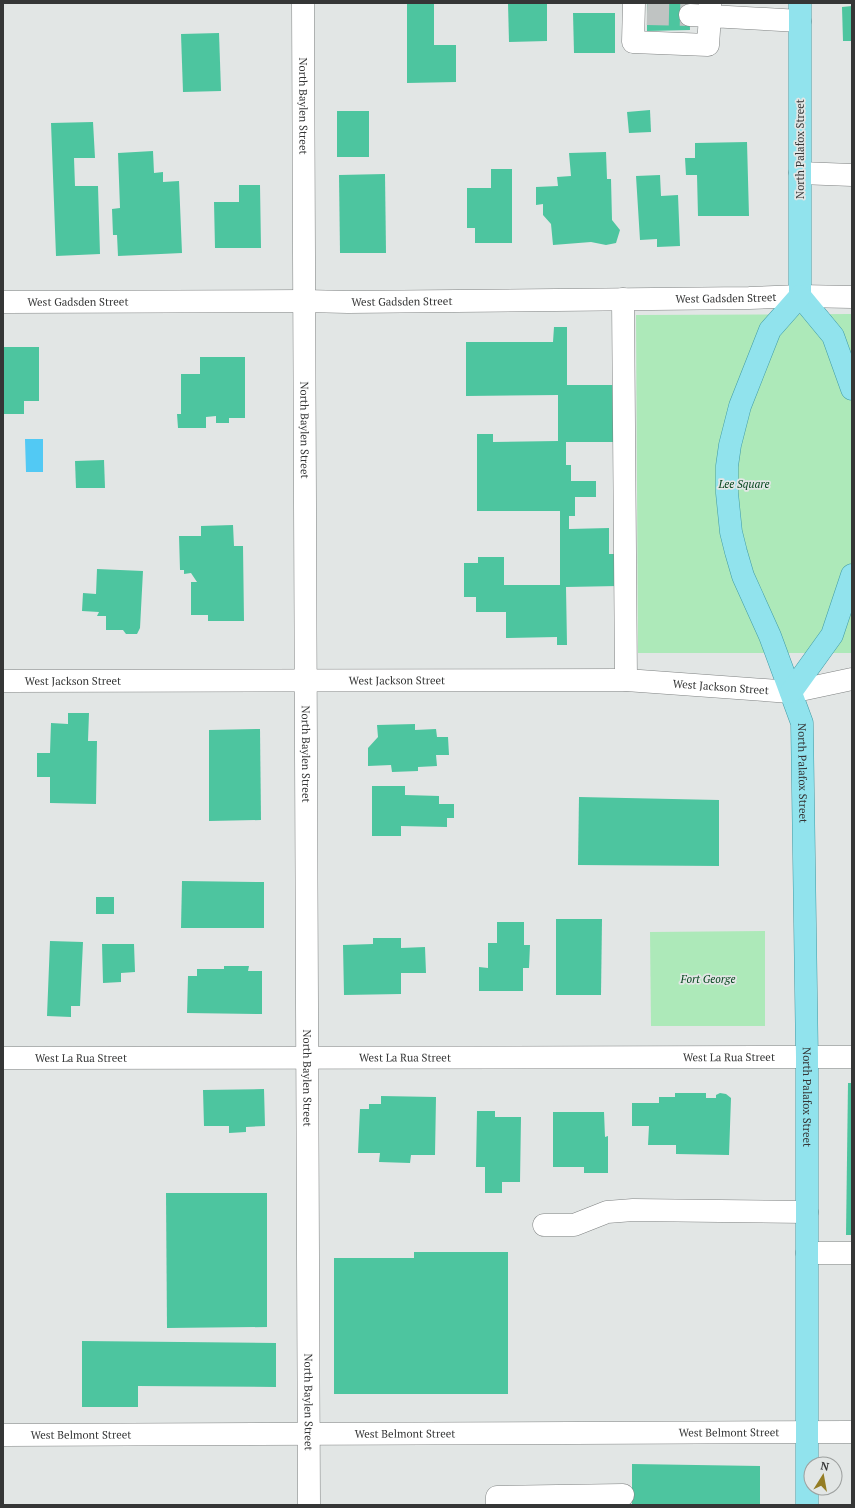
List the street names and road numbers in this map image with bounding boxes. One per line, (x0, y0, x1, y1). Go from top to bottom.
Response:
street label: North Baylen Street (296, 57, 311, 155)
street label: North Palafox Street (793, 99, 807, 199)
street label: West Gadsden Street (675, 290, 777, 306)
street label: West Gadsden Street (351, 294, 453, 309)
street label: West Gadsden Street (27, 295, 129, 309)
street label: North Baylen Street (298, 381, 312, 479)
street label: West Jackson Street (349, 673, 445, 687)
street label: West Jackson Street (25, 674, 121, 688)
street label: West Jackson Street (672, 676, 769, 697)
street label: North Baylen Street (299, 705, 313, 803)
street label: North Palafox Street (795, 723, 810, 823)
street label: North Baylen Street (300, 1029, 314, 1127)
street label: North Palafox Street (800, 1047, 814, 1147)
street label: West La Rua Street (359, 1050, 451, 1065)
street label: West La Rua Street (683, 1050, 775, 1064)
street label: West La Rua Street (35, 1051, 127, 1065)
street label: North Baylen Street (301, 1353, 316, 1451)
street label: West Belmont Street (679, 1425, 779, 1440)
street label: West Belmont Street (355, 1426, 455, 1441)
street label: West Belmont Street (31, 1428, 131, 1442)

